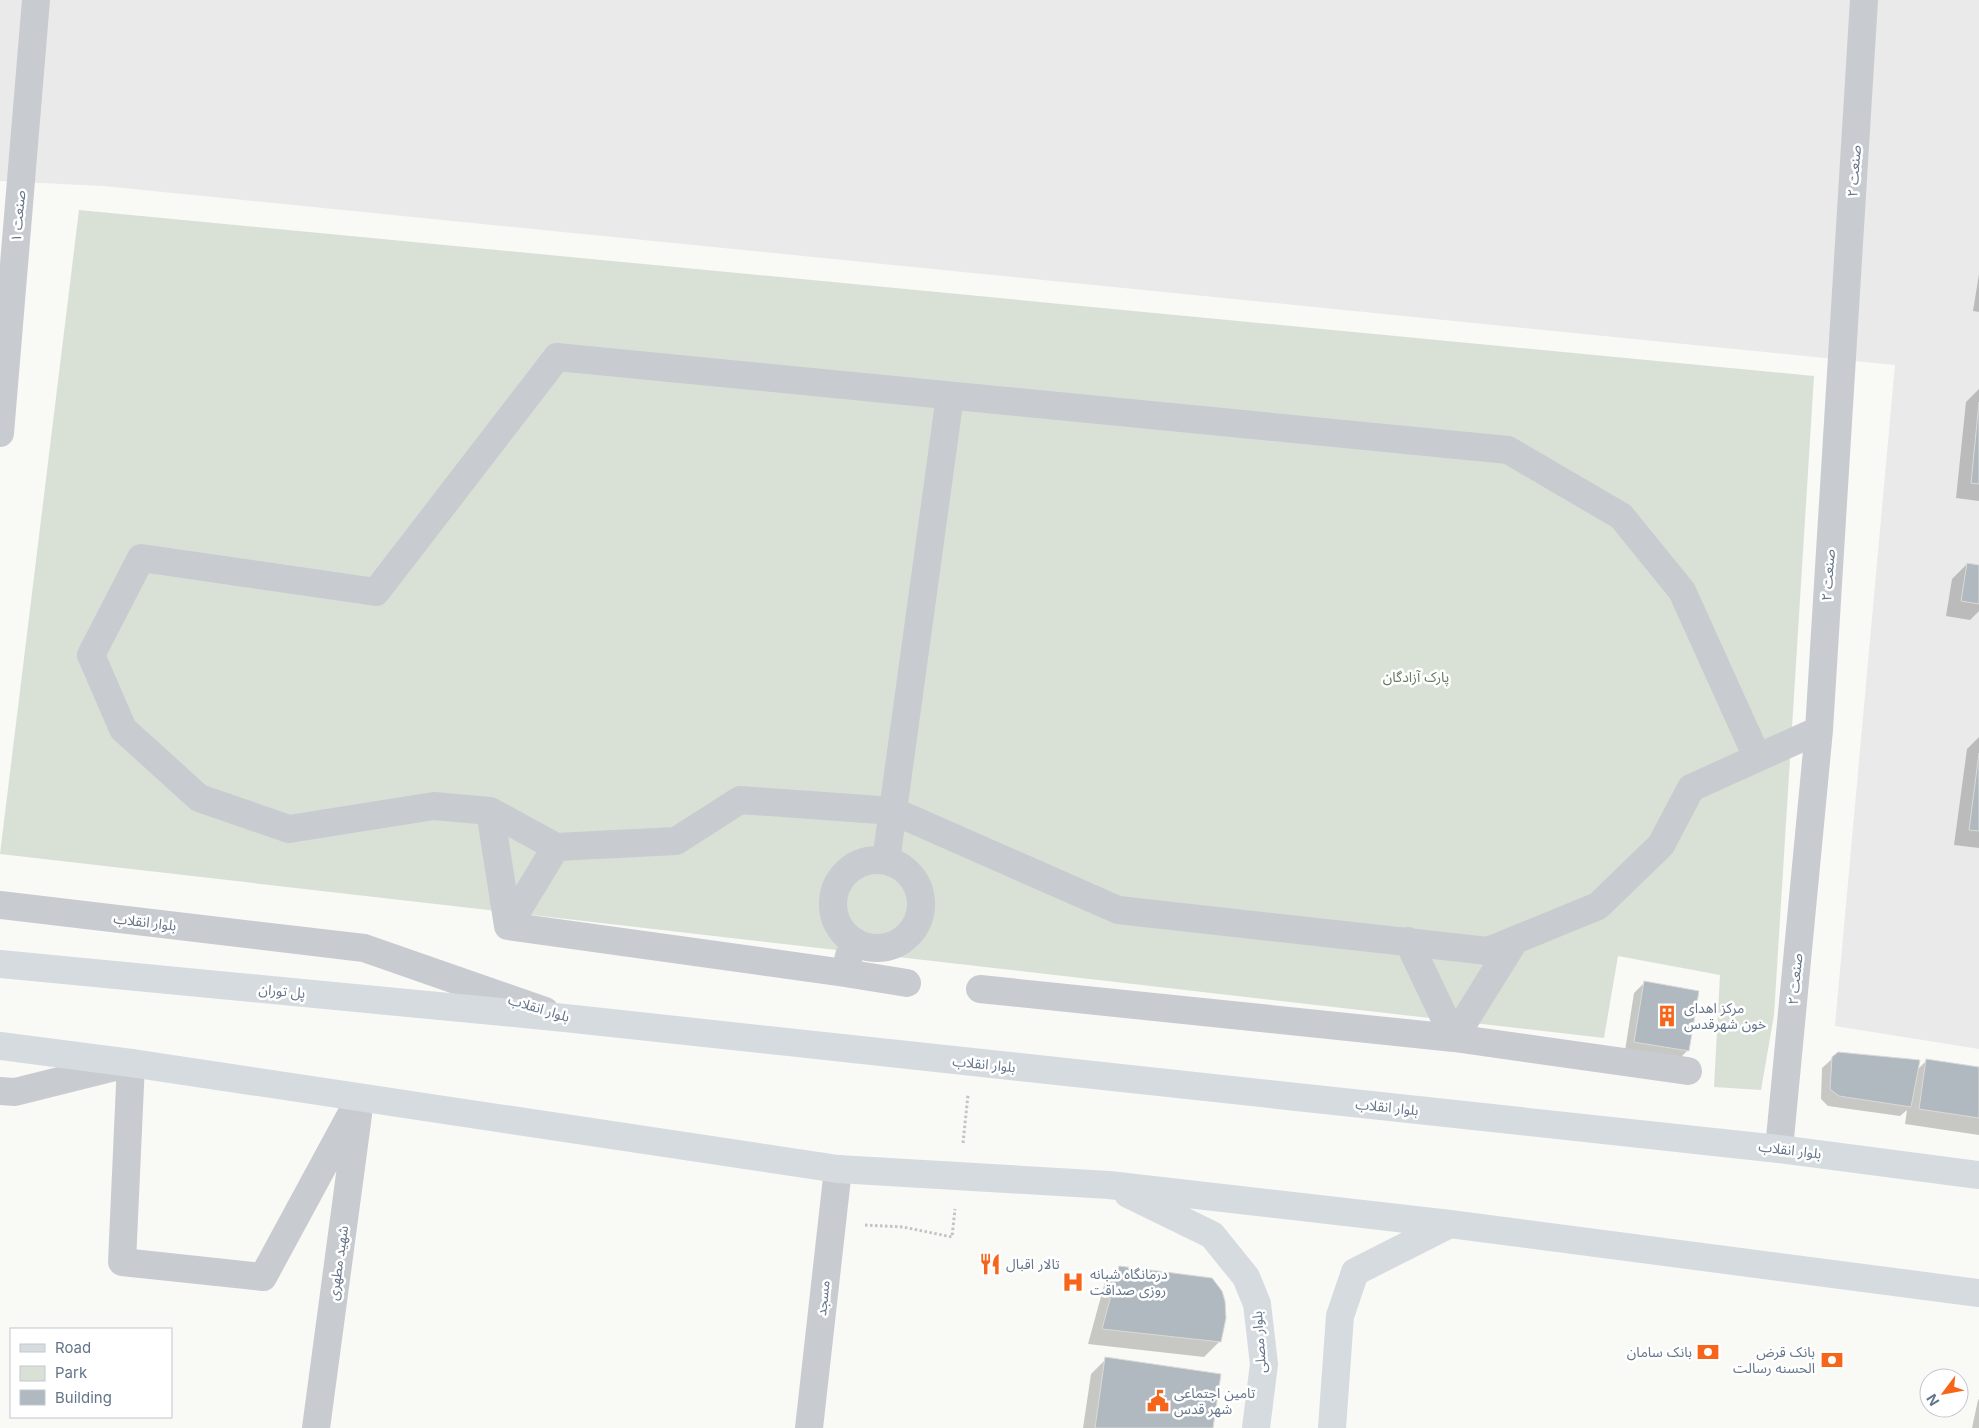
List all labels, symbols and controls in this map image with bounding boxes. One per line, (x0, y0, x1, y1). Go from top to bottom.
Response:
street label: صنعت ۲ (1843, 144, 1864, 197)
street label: صنعت ۱ (7, 189, 28, 243)
street label: صنعت ۲ (1817, 548, 1838, 601)
park label: پارک آزادگان (1383, 668, 1449, 687)
street label: بلوار انقلاب (112, 909, 178, 935)
street label: صنعت ۲ (1784, 952, 1805, 1006)
street label: پل توران (258, 980, 306, 1003)
street label: بلوار انقلاب (506, 990, 572, 1026)
place label: مرکز اهدای خون شهرقدس (1684, 999, 1766, 1033)
building icon: مرکز اهدای خون شهرقدس (1654, 1003, 1680, 1029)
street label: بلوار انقلاب (952, 1052, 1017, 1076)
street label: بلوار انقلاب (1355, 1095, 1420, 1119)
street label: بلوار انقلاب (1757, 1137, 1823, 1163)
street label: شهید مطهری (324, 1224, 352, 1302)
restaurant icon: تالار اقبال (977, 1251, 1003, 1277)
place label: تالار اقبال (1006, 1255, 1060, 1273)
place label: درمانگاه شبانه روزی صداقت (1090, 1265, 1168, 1299)
hospital icon: درمانگاه شبانه روزی صداقت (1060, 1269, 1086, 1295)
street label: مسجد (812, 1279, 833, 1317)
street label: بلوار مصلی (1248, 1310, 1270, 1374)
legend (10, 1328, 172, 1418)
text: Road (55, 1338, 91, 1357)
bank icon: بانک سامان (1695, 1339, 1721, 1365)
place label: بانک سامان (1627, 1343, 1692, 1361)
place label: بانک قرض الحسنه رسالت (1733, 1343, 1815, 1377)
bank icon: بانک قرض الحسنه رسالت (1819, 1347, 1845, 1373)
text: Park (55, 1363, 88, 1382)
north arrow (1919, 1368, 1969, 1418)
place label: تامین اجتماعی شهر قدس (1174, 1384, 1255, 1418)
text: Building (55, 1388, 112, 1407)
public building icon: تامین اجتماعی شهر قدس (1145, 1388, 1171, 1414)
text: N (1923, 1391, 1943, 1409)

